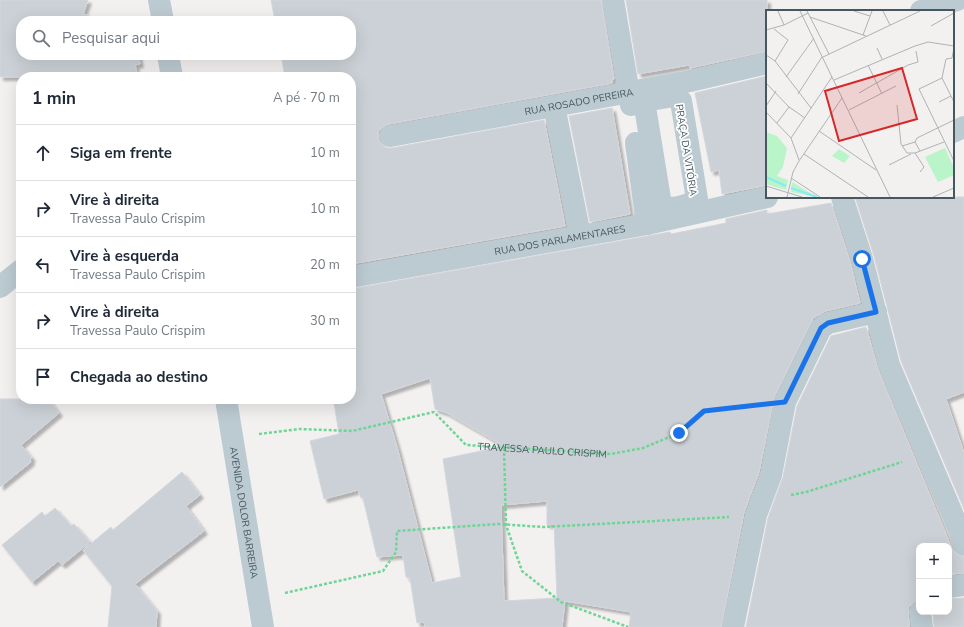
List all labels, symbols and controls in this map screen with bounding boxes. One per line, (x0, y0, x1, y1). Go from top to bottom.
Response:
inset map (766, 10, 954, 198)
search box (16, 16, 356, 60)
icon: search (30, 27, 52, 49)
text: Pesquisar aqui (62, 28, 160, 48)
street label: RUA ROSADO PEREIRA (523, 85, 635, 119)
text: 1 min (32, 87, 76, 110)
text: A pé · 70 m (273, 89, 340, 107)
street label: PRAÇA DA VITÓRIA (672, 103, 700, 198)
icon: ahead (32, 142, 54, 164)
text: Siga em frente (70, 143, 172, 163)
text: 10 m (310, 144, 340, 162)
text: Vire à direita (70, 190, 159, 210)
icon: right (32, 198, 54, 220)
text: 10 m (310, 200, 340, 218)
text: Travessa Paulo Crispim (70, 210, 205, 228)
street label: RUA DOS PARLAMENTARES (493, 222, 626, 259)
text: Vire à esquerda (70, 246, 179, 266)
route start (853, 250, 871, 268)
icon: left (32, 254, 54, 276)
text: 20 m (310, 256, 340, 274)
text: Travessa Paulo Crispim (70, 266, 205, 284)
text: Vire à direita (70, 302, 159, 322)
icon: right (32, 310, 54, 332)
text: 30 m (310, 312, 340, 330)
text: Travessa Paulo Crispim (70, 322, 205, 340)
icon: arrive (32, 366, 54, 388)
text: Chegada ao destino (70, 367, 208, 387)
route end (670, 424, 688, 442)
street label: TRAVESSA PAULO CRISPIM (477, 440, 607, 462)
street label: AVENIDA DOLOR BARREIRA (226, 446, 261, 580)
map controls (916, 543, 952, 615)
button: + (916, 543, 952, 579)
button: − (916, 579, 952, 615)

